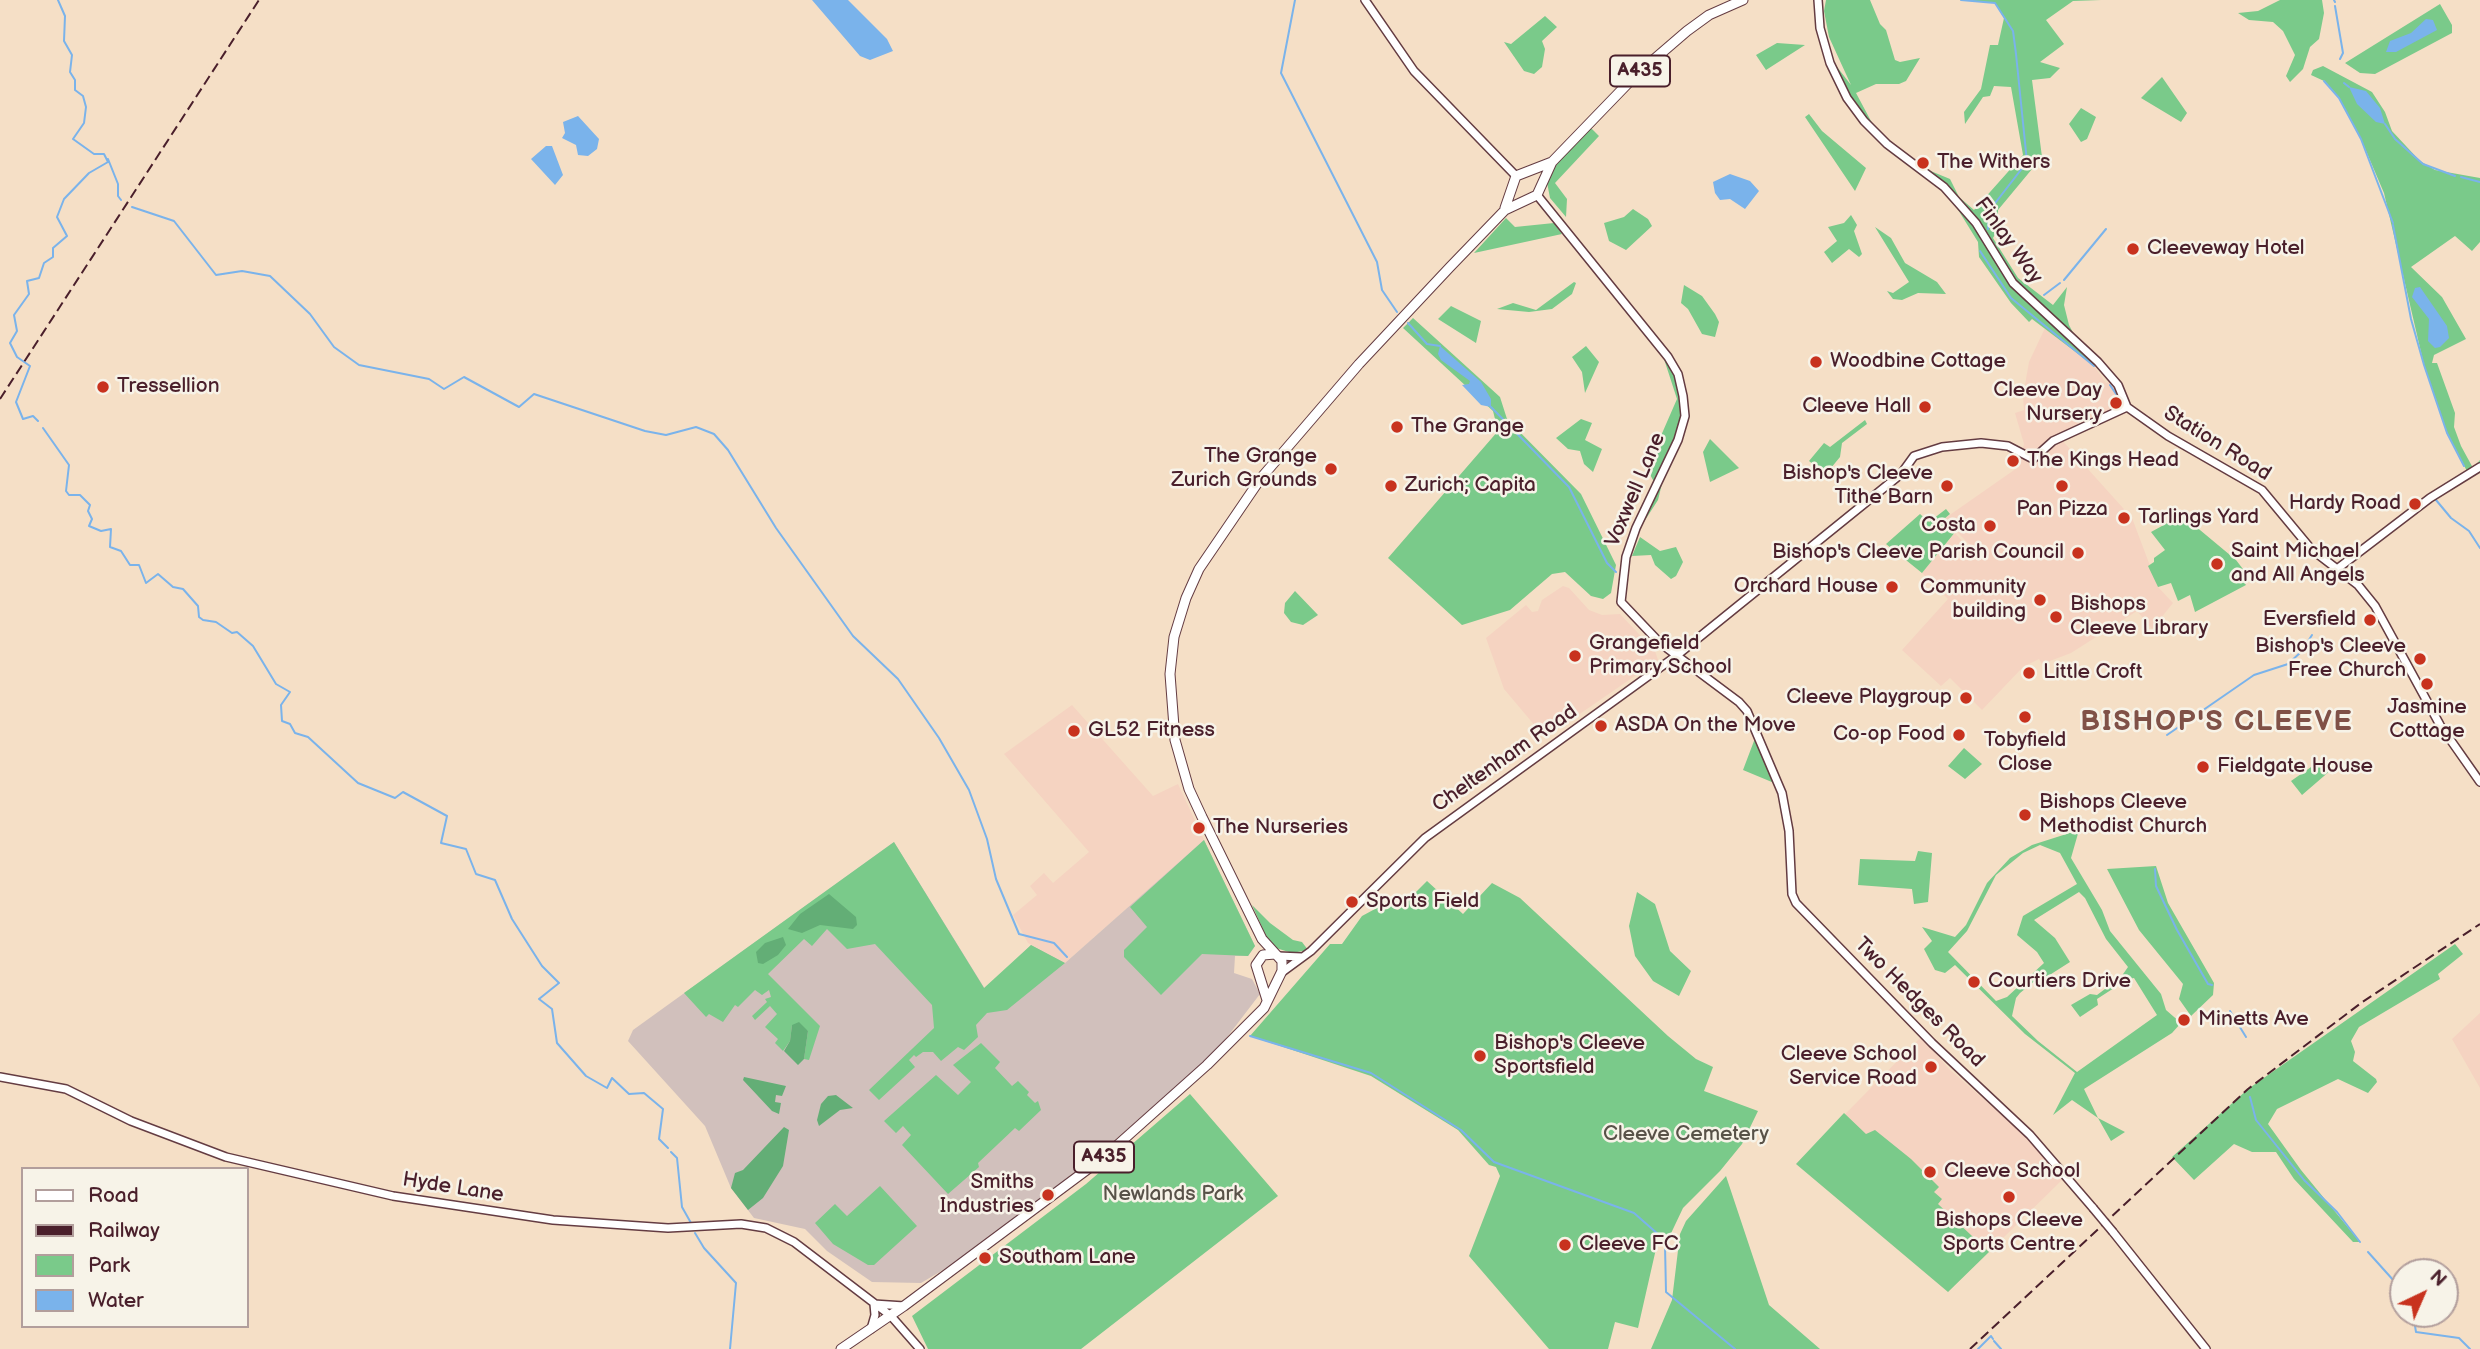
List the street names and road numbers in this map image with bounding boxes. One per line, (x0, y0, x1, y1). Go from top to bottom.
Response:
road number: A435 (1610, 55, 1670, 86)
street label: Finlay Way (1968, 193, 2048, 289)
street label: Station Road (2159, 401, 2275, 487)
street label: Voxwell Lane (1601, 429, 1671, 551)
street label: Cheltenham Road (1428, 700, 1582, 818)
street label: Two Hedges Road (1849, 933, 1989, 1073)
road number: A435 (1074, 1142, 1134, 1172)
street label: Hyde Lane (401, 1168, 505, 1208)

